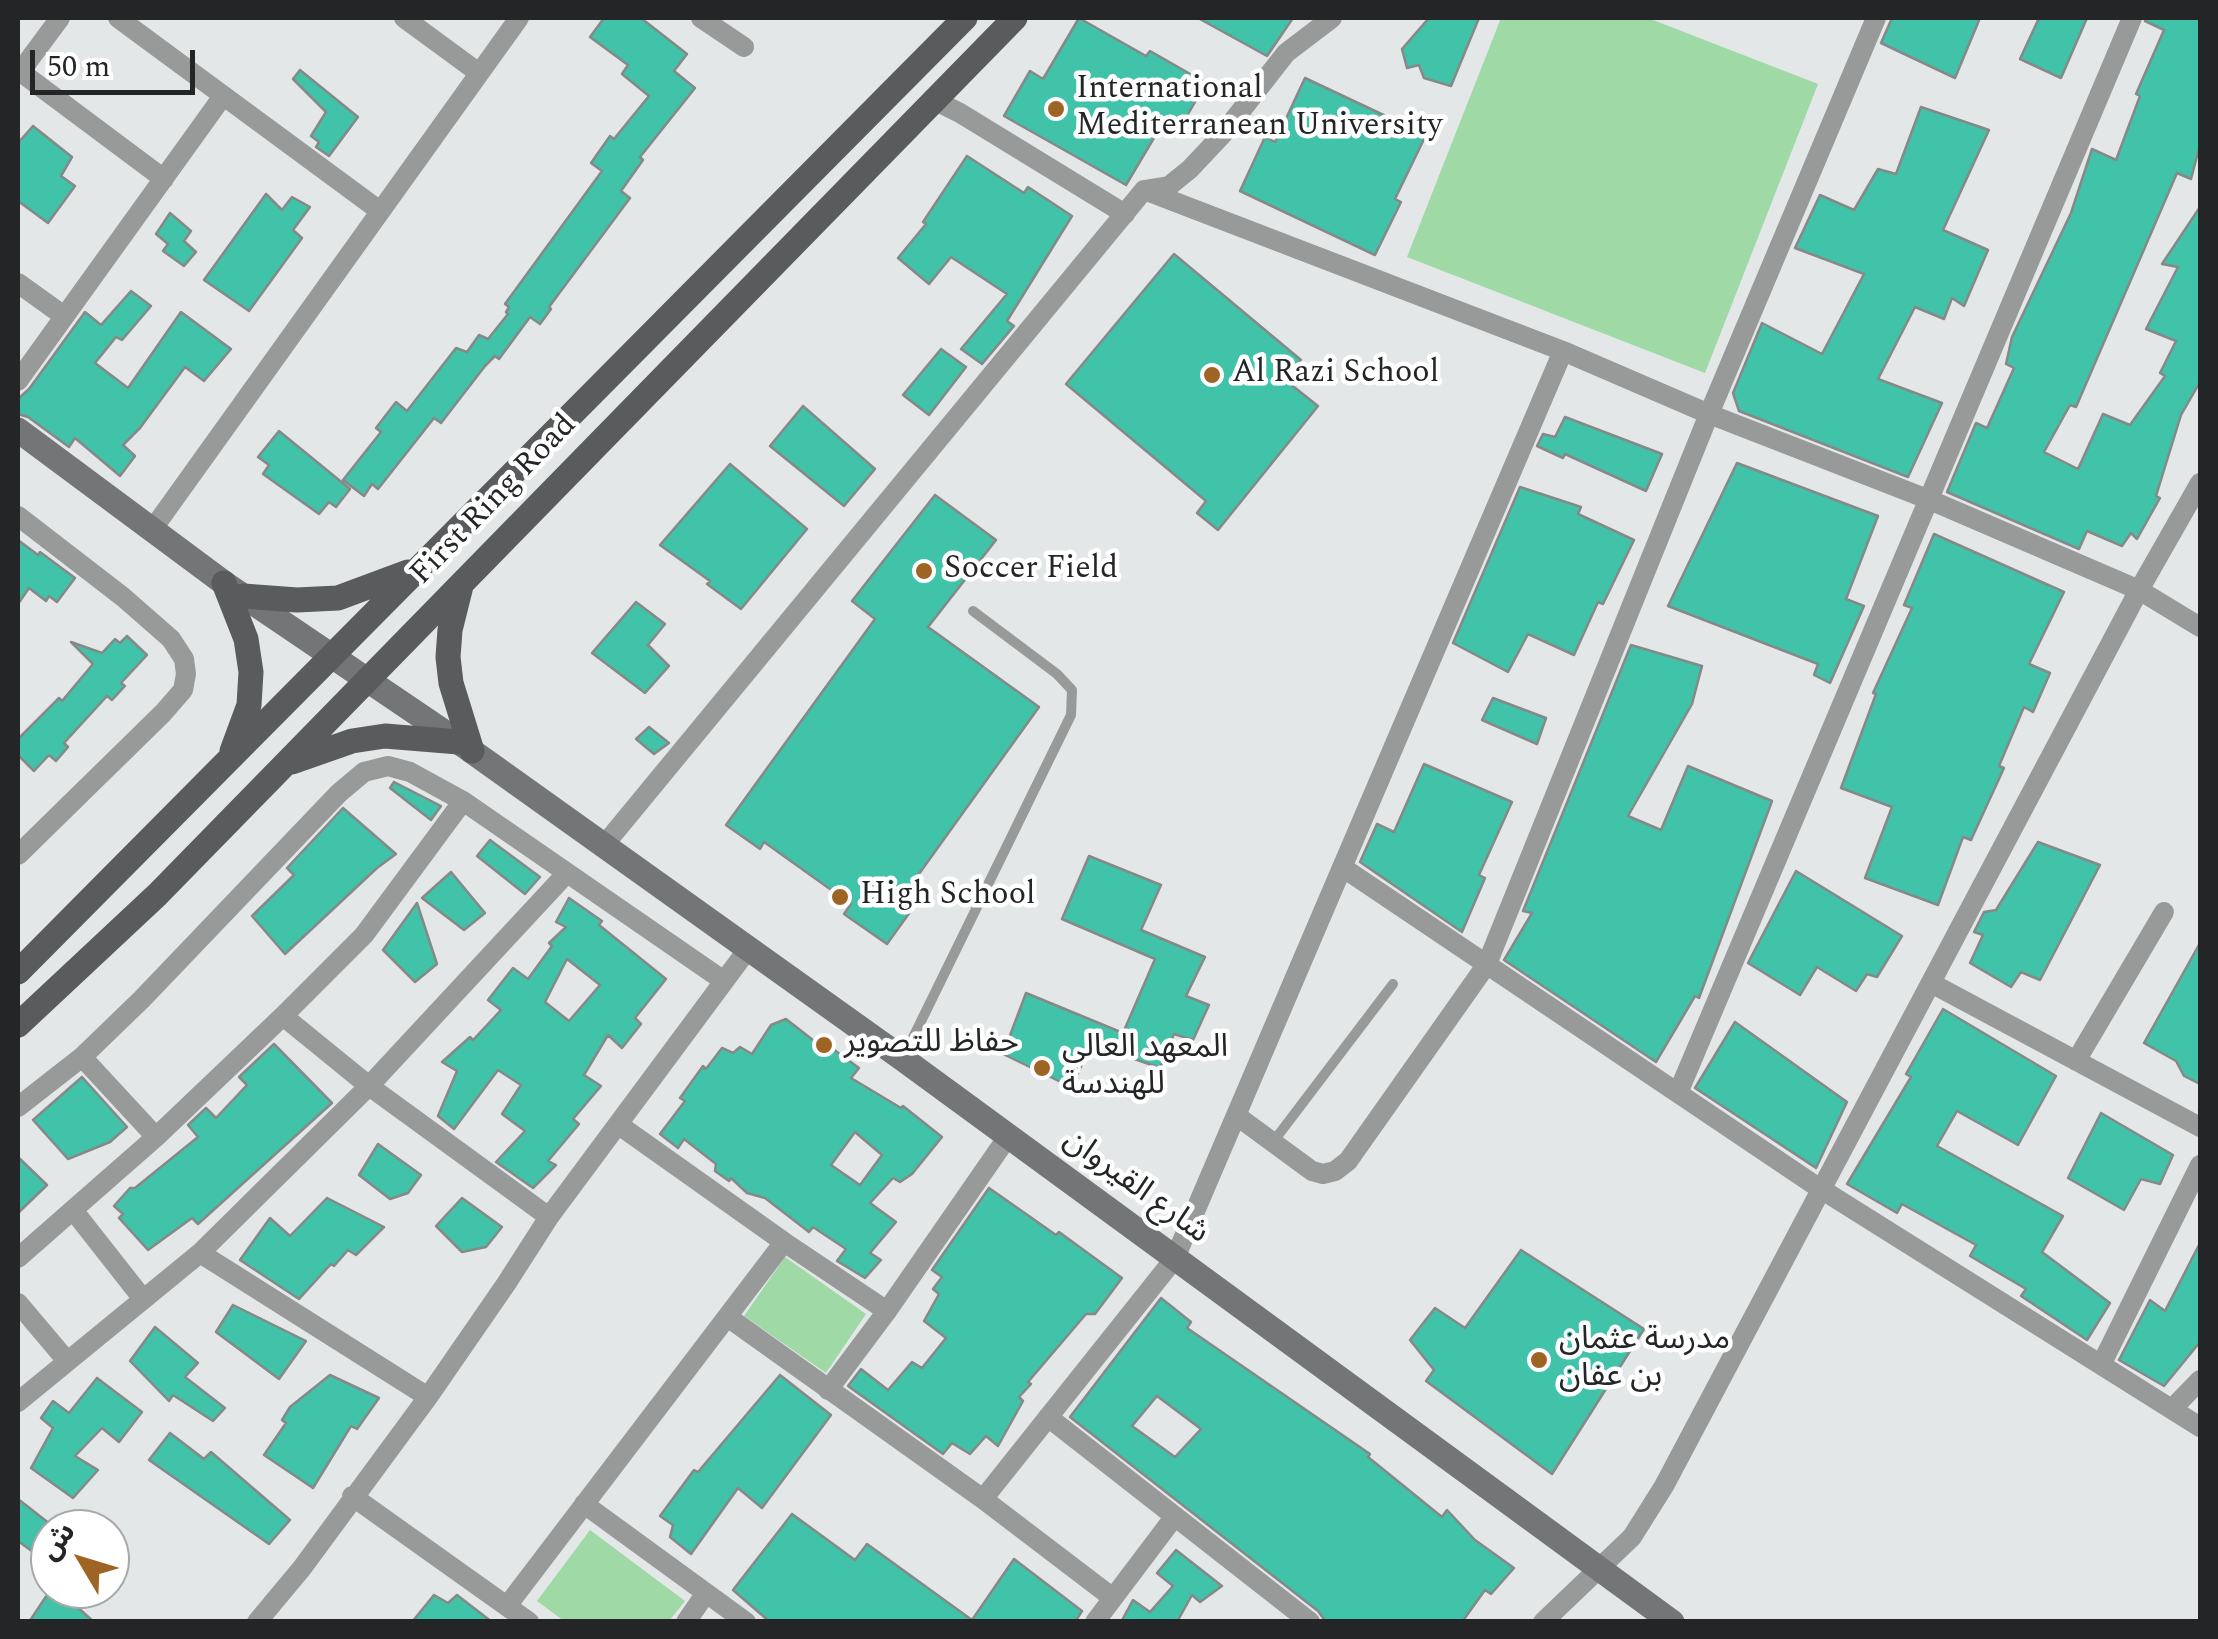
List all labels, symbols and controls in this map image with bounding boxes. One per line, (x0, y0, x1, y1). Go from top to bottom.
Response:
scale bar (35, 30, 200, 92)
text: 50 m (47, 44, 110, 90)
place label: International Mediterranean University (1076, 72, 1443, 147)
marker: International Mediterranean University (1045, 98, 1067, 120)
place label: Al Razi School (1232, 356, 1439, 394)
marker: Al Razi School (1201, 364, 1223, 386)
street label: First Ring Road (404, 408, 586, 594)
place label: Soccer Field (944, 552, 1118, 590)
marker: Soccer Field (913, 560, 935, 582)
place label: High School (860, 878, 1035, 916)
marker: High School (829, 886, 851, 908)
place label: حفاظ للتصوير (844, 1026, 1019, 1064)
place label: المعهد العالي للهندسة (1062, 1031, 1228, 1106)
marker: حفاظ للتصوير (813, 1034, 835, 1056)
marker: المعهد العالي للهندسة (1031, 1057, 1053, 1079)
street label: شارع القيروان (1055, 1122, 1215, 1254)
place label: مدرسة عثمان بن عفان (1559, 1323, 1730, 1398)
marker: مدرسة عثمان بن عفان (1528, 1349, 1550, 1371)
north arrow (30, 1509, 130, 1609)
text: ش (29, 1513, 86, 1570)

